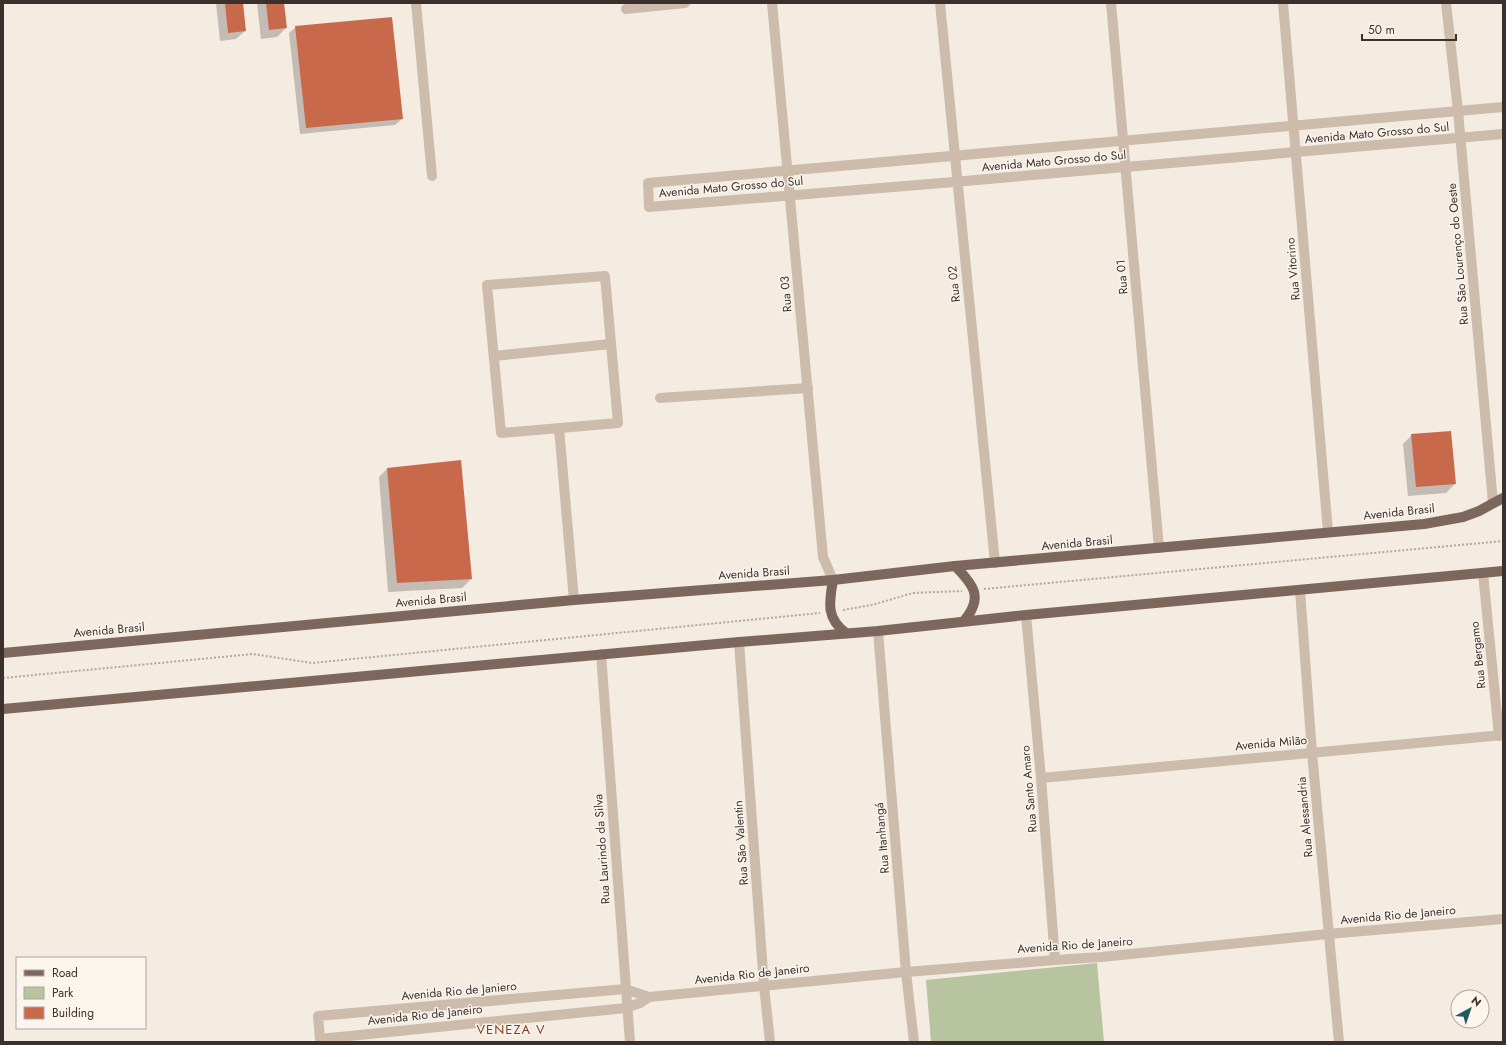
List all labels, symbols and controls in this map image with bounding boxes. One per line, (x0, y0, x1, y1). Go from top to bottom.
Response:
scale bar (1362, 16, 1456, 42)
text: 50 m (1368, 21, 1395, 39)
street label: Avenida Mato Grosso do Sul (1304, 118, 1450, 148)
street label: Avenida Mato Grosso do Sul (981, 146, 1127, 176)
street label: Avenida Mato Grosso do Sul (658, 172, 804, 202)
street label: Rua São Lourenço do Oeste (1443, 182, 1473, 326)
street label: Rua Vitorino (1281, 236, 1305, 301)
street label: Rua 01 (1112, 259, 1132, 295)
street label: Rua 02 (943, 265, 965, 303)
street label: Rua 03 (775, 275, 797, 313)
street label: Avenida Brasil (1362, 499, 1436, 525)
street label: Avenida Brasil (1041, 531, 1113, 555)
street label: Avenida Brasil (718, 562, 790, 584)
street label: Avenida Brasil (395, 588, 467, 612)
street label: Avenida Brasil (73, 618, 145, 642)
street label: Rua Bergamo (1465, 620, 1490, 690)
street label: Avenida Milão (1234, 731, 1308, 755)
street label: Rua Santo Amaro (1016, 744, 1042, 833)
street label: Rua Alessandria (1292, 776, 1317, 858)
street label: Rua Laurindo da Silva (589, 793, 615, 905)
street label: Rua São Valentin (729, 800, 753, 886)
street label: Rua Itanhangá (870, 802, 894, 874)
street label: Avenida Rio de Janeiro (1340, 901, 1457, 929)
street label: Avenida Rio de Janeiro (1017, 932, 1134, 958)
legend (16, 957, 146, 1029)
street label: Avenida Rio de Janeiro (694, 959, 811, 989)
text: Road (52, 964, 78, 982)
street label: Avenida Rio de Janiero (401, 977, 518, 1005)
text: Park (52, 984, 74, 1002)
north arrow (1450, 989, 1490, 1029)
text: N (1468, 992, 1485, 1010)
street label: Avenida Rio de Janeiro (367, 1000, 484, 1030)
text: Building (52, 1004, 94, 1022)
district label: VENEZA V (476, 1020, 546, 1039)

